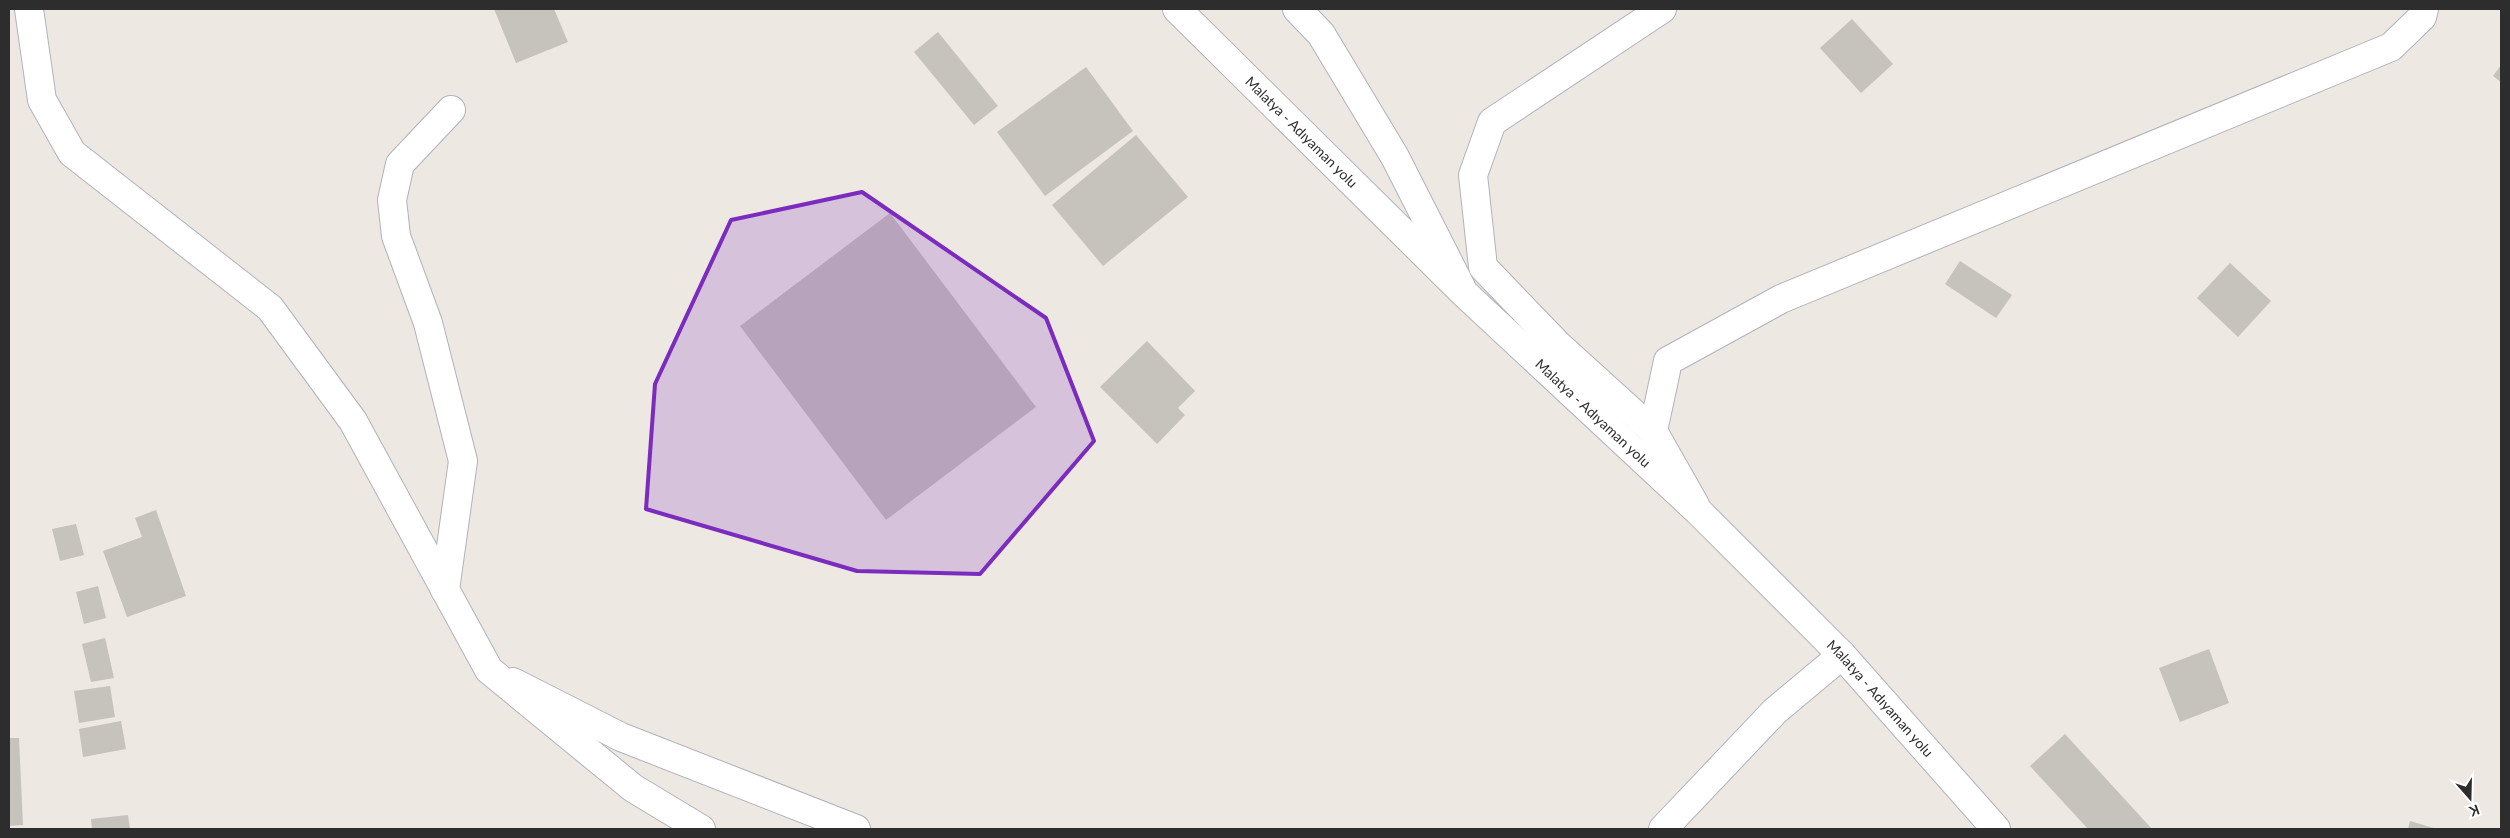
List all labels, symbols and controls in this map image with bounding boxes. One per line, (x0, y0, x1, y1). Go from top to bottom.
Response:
street label: Malatya - Adıyaman yolu (1242, 73, 1361, 191)
street label: Malatya - Adıyaman yolu (1532, 355, 1654, 471)
street label: Malatya - Adıyaman yolu (1824, 636, 1937, 760)
north arrow (2445, 773, 2495, 823)
text: K (2467, 801, 2482, 820)

